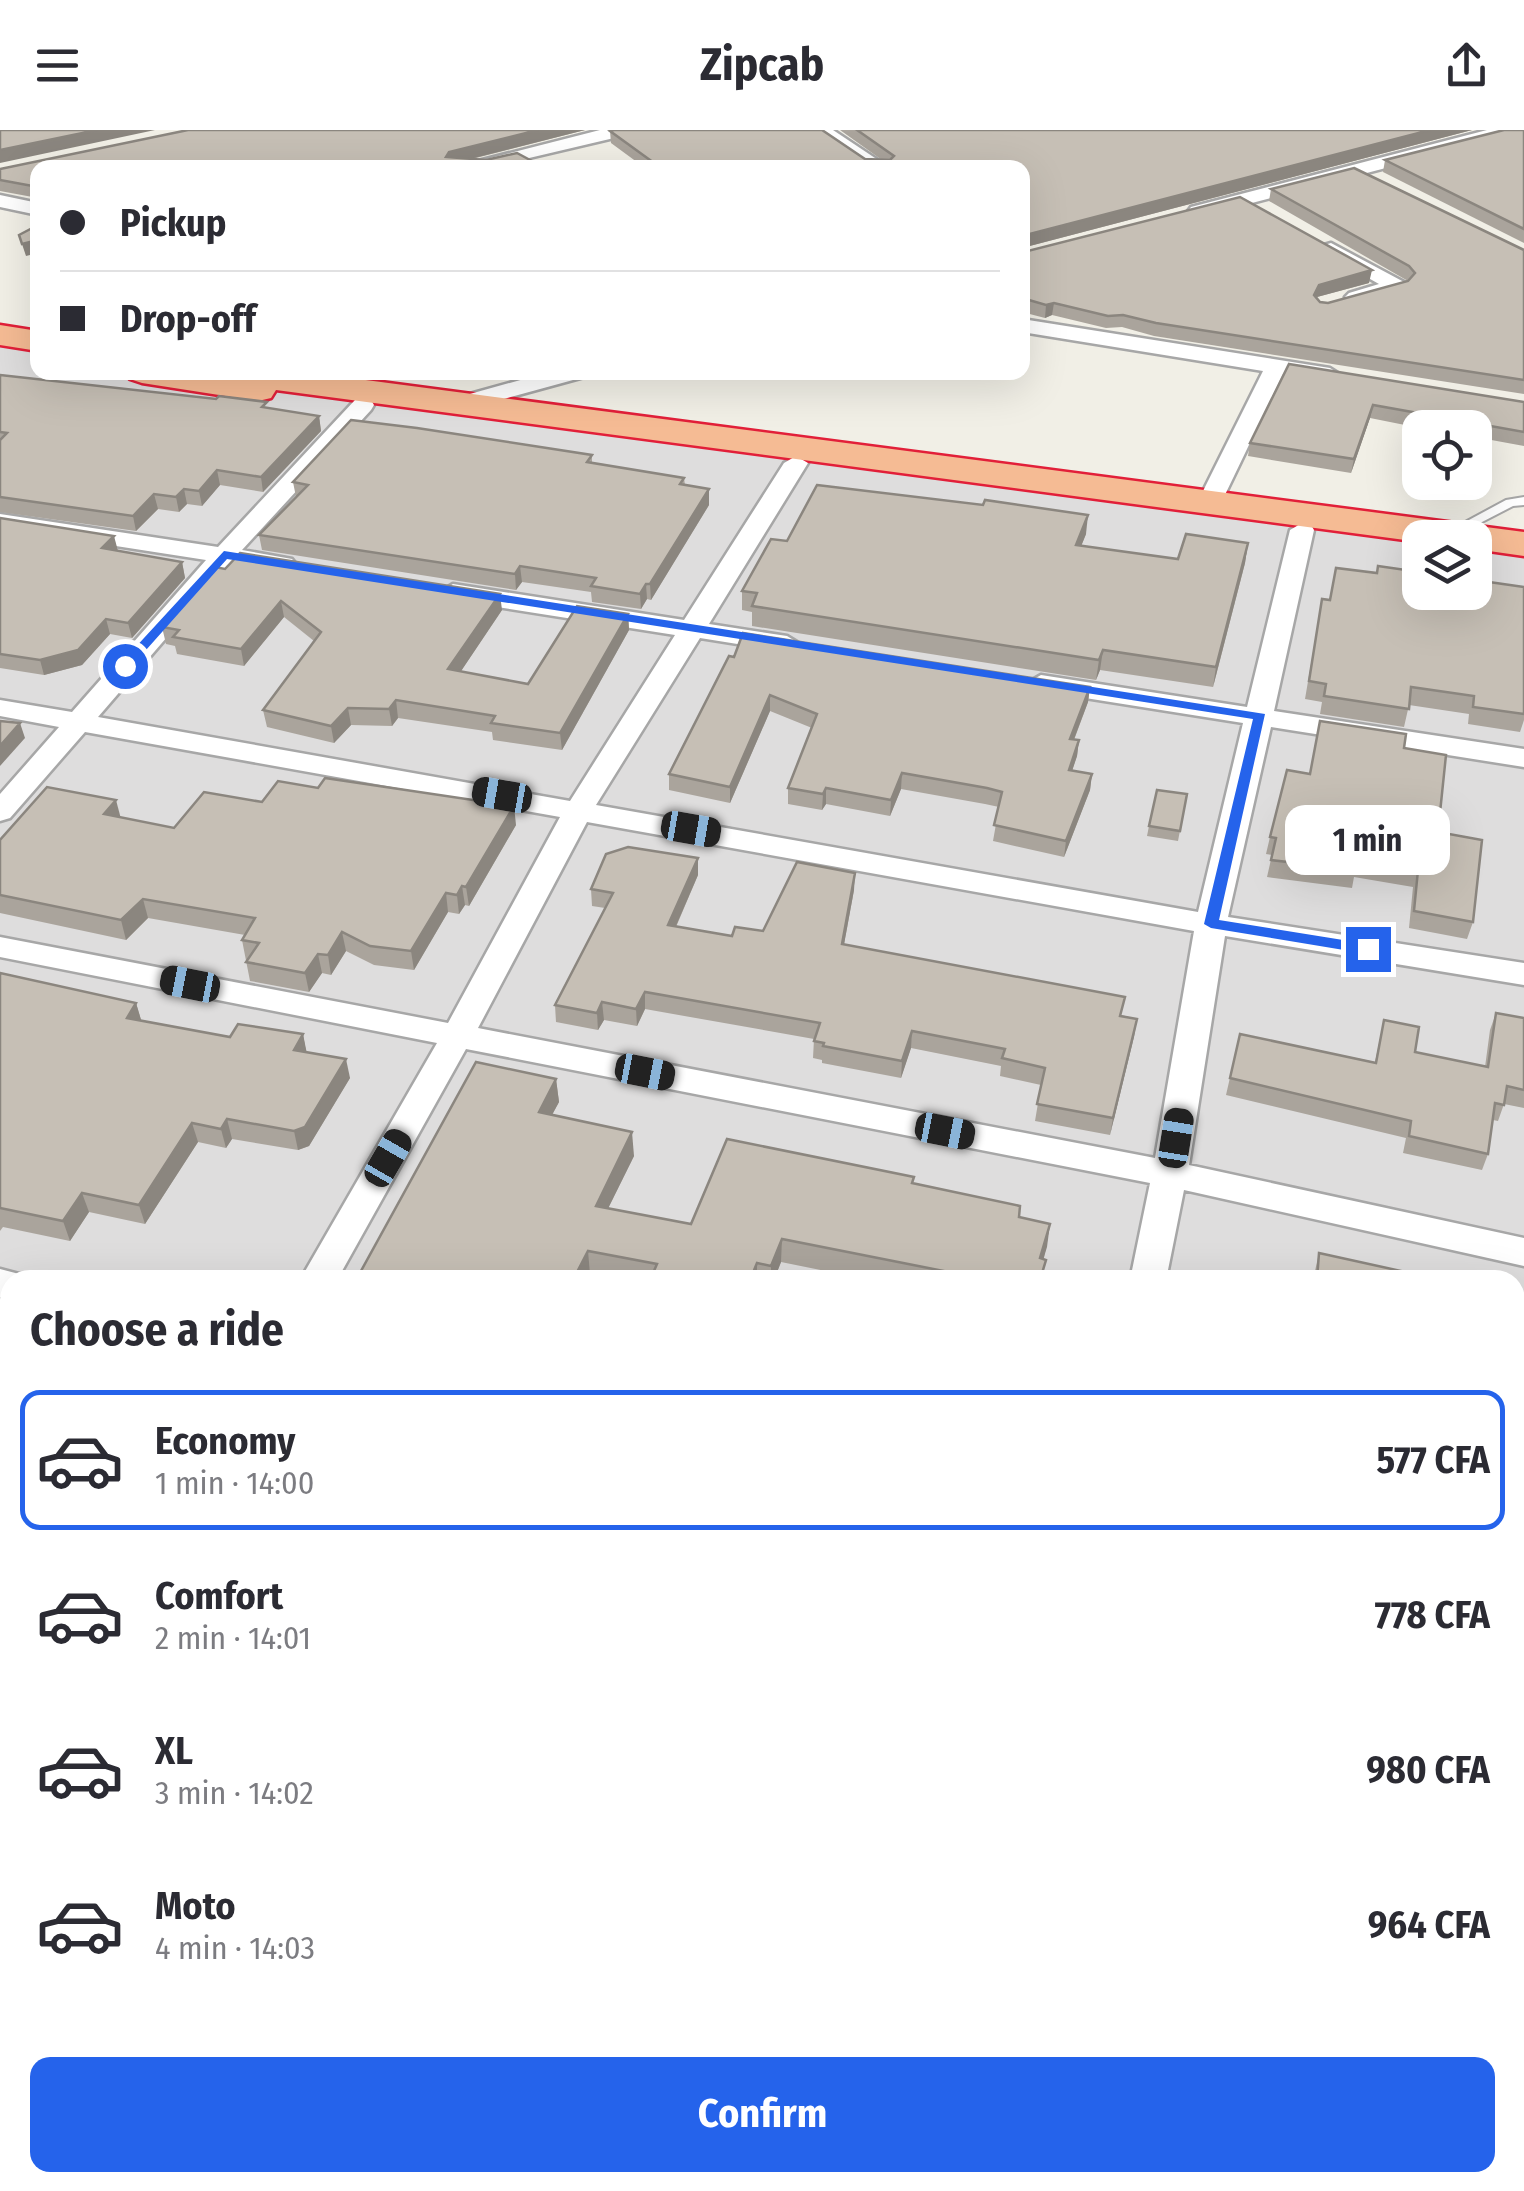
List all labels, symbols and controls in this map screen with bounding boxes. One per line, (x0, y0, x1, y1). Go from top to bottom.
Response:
icon: menu (30, 38, 85, 93)
text: Zipcab (700, 38, 824, 92)
icon: share (1439, 38, 1494, 93)
text: Pickup (120, 200, 226, 246)
text: Drop-off (120, 296, 256, 342)
map controls (1402, 410, 1492, 610)
button: locate (1402, 410, 1492, 500)
button: layers (1402, 520, 1492, 610)
route start (103, 644, 148, 689)
car (470, 775, 534, 815)
callout: 1 min (1286, 804, 1450, 874)
car (659, 809, 723, 849)
text: 1 min (1333, 821, 1402, 859)
route end (1346, 927, 1391, 972)
car (158, 964, 222, 1004)
car (613, 1052, 677, 1092)
car (1156, 1106, 1196, 1170)
car (913, 1111, 977, 1151)
car (360, 1125, 416, 1191)
text: Choose a ride (30, 1303, 284, 1357)
icon: car (35, 1415, 125, 1505)
text: Economy (155, 1418, 295, 1464)
text: 577 CFA (1376, 1437, 1490, 1483)
text: 1 min · 14:00 (155, 1464, 314, 1502)
icon: car (35, 1570, 125, 1660)
text: Comfort (155, 1573, 283, 1619)
text: 778 CFA (1375, 1592, 1490, 1638)
text: 2 min · 14:01 (155, 1619, 311, 1657)
icon: car (35, 1725, 125, 1815)
text: XL (155, 1728, 193, 1774)
text: 980 CFA (1366, 1747, 1490, 1793)
text: 3 min · 14:02 (155, 1774, 314, 1812)
icon: car (35, 1880, 125, 1970)
text: Moto (155, 1883, 236, 1929)
text: 964 CFA (1368, 1902, 1490, 1948)
text: 4 min · 14:03 (155, 1929, 315, 1967)
button: Confirm (30, 2057, 1495, 2172)

